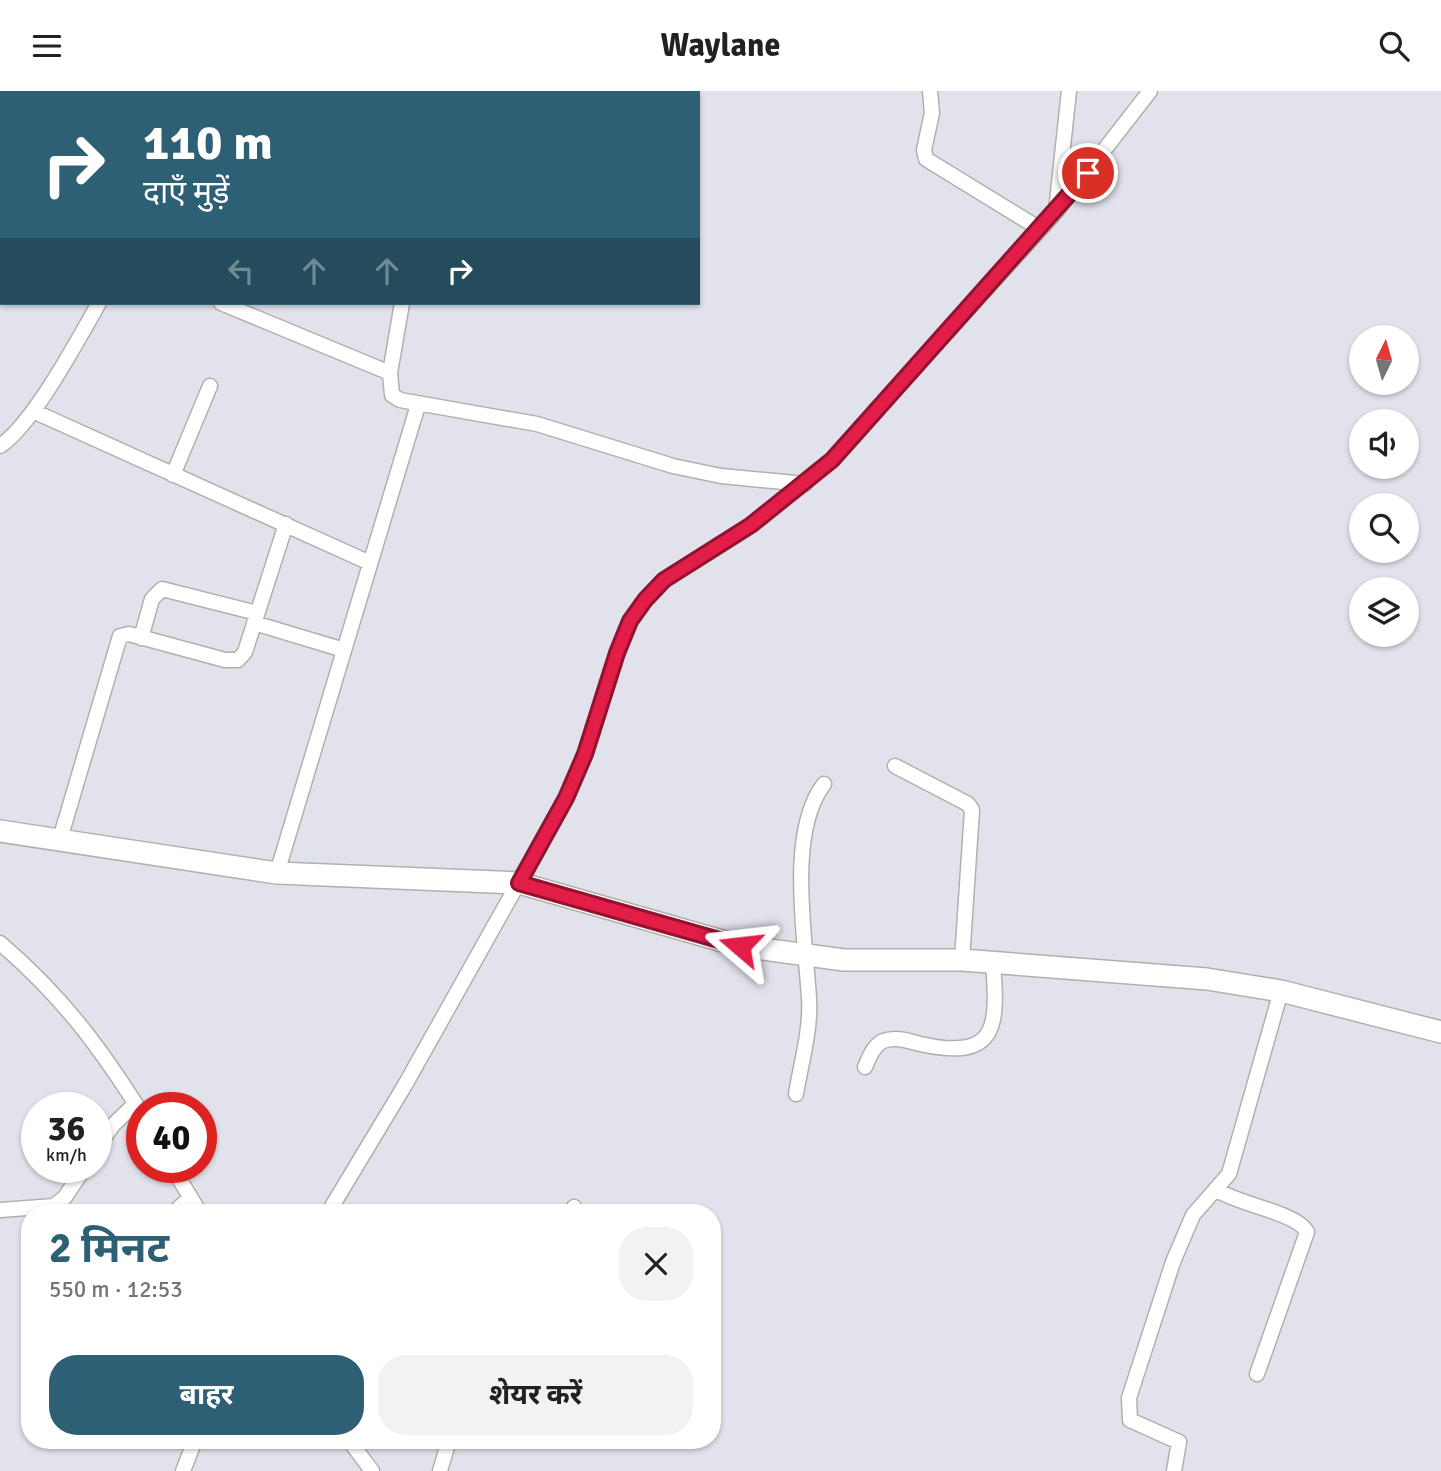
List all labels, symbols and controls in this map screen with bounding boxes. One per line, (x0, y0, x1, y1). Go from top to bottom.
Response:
text: Waylane (661, 26, 780, 65)
icon: menu (28, 27, 66, 65)
icon: search (1375, 27, 1413, 65)
text: 110 m (143, 113, 273, 173)
icon: right (28, 119, 119, 210)
pin (1058, 143, 1118, 203)
icon: arrive (1069, 154, 1107, 192)
text: दाएँ मुड़ें (143, 173, 229, 212)
icon: left (222, 252, 260, 290)
icon: ahead (295, 252, 333, 290)
icon: ahead (368, 252, 406, 290)
icon: right (441, 252, 479, 290)
north arrow (1349, 325, 1419, 395)
map controls (1349, 325, 1419, 647)
button: sound (1349, 409, 1419, 479)
button: search (1349, 493, 1419, 563)
button: layers (1349, 577, 1419, 647)
position arrow (703, 909, 777, 983)
speed limit sign: 40 (126, 1092, 217, 1183)
text: 36 (48, 1107, 85, 1150)
text: km/h (46, 1144, 87, 1166)
text: 2 मिनट (49, 1223, 169, 1274)
button: close (619, 1227, 693, 1301)
text: 550 m · 12:53 (49, 1275, 183, 1304)
button: बाहर (49, 1355, 364, 1435)
button: शेयर करें (378, 1355, 693, 1435)

